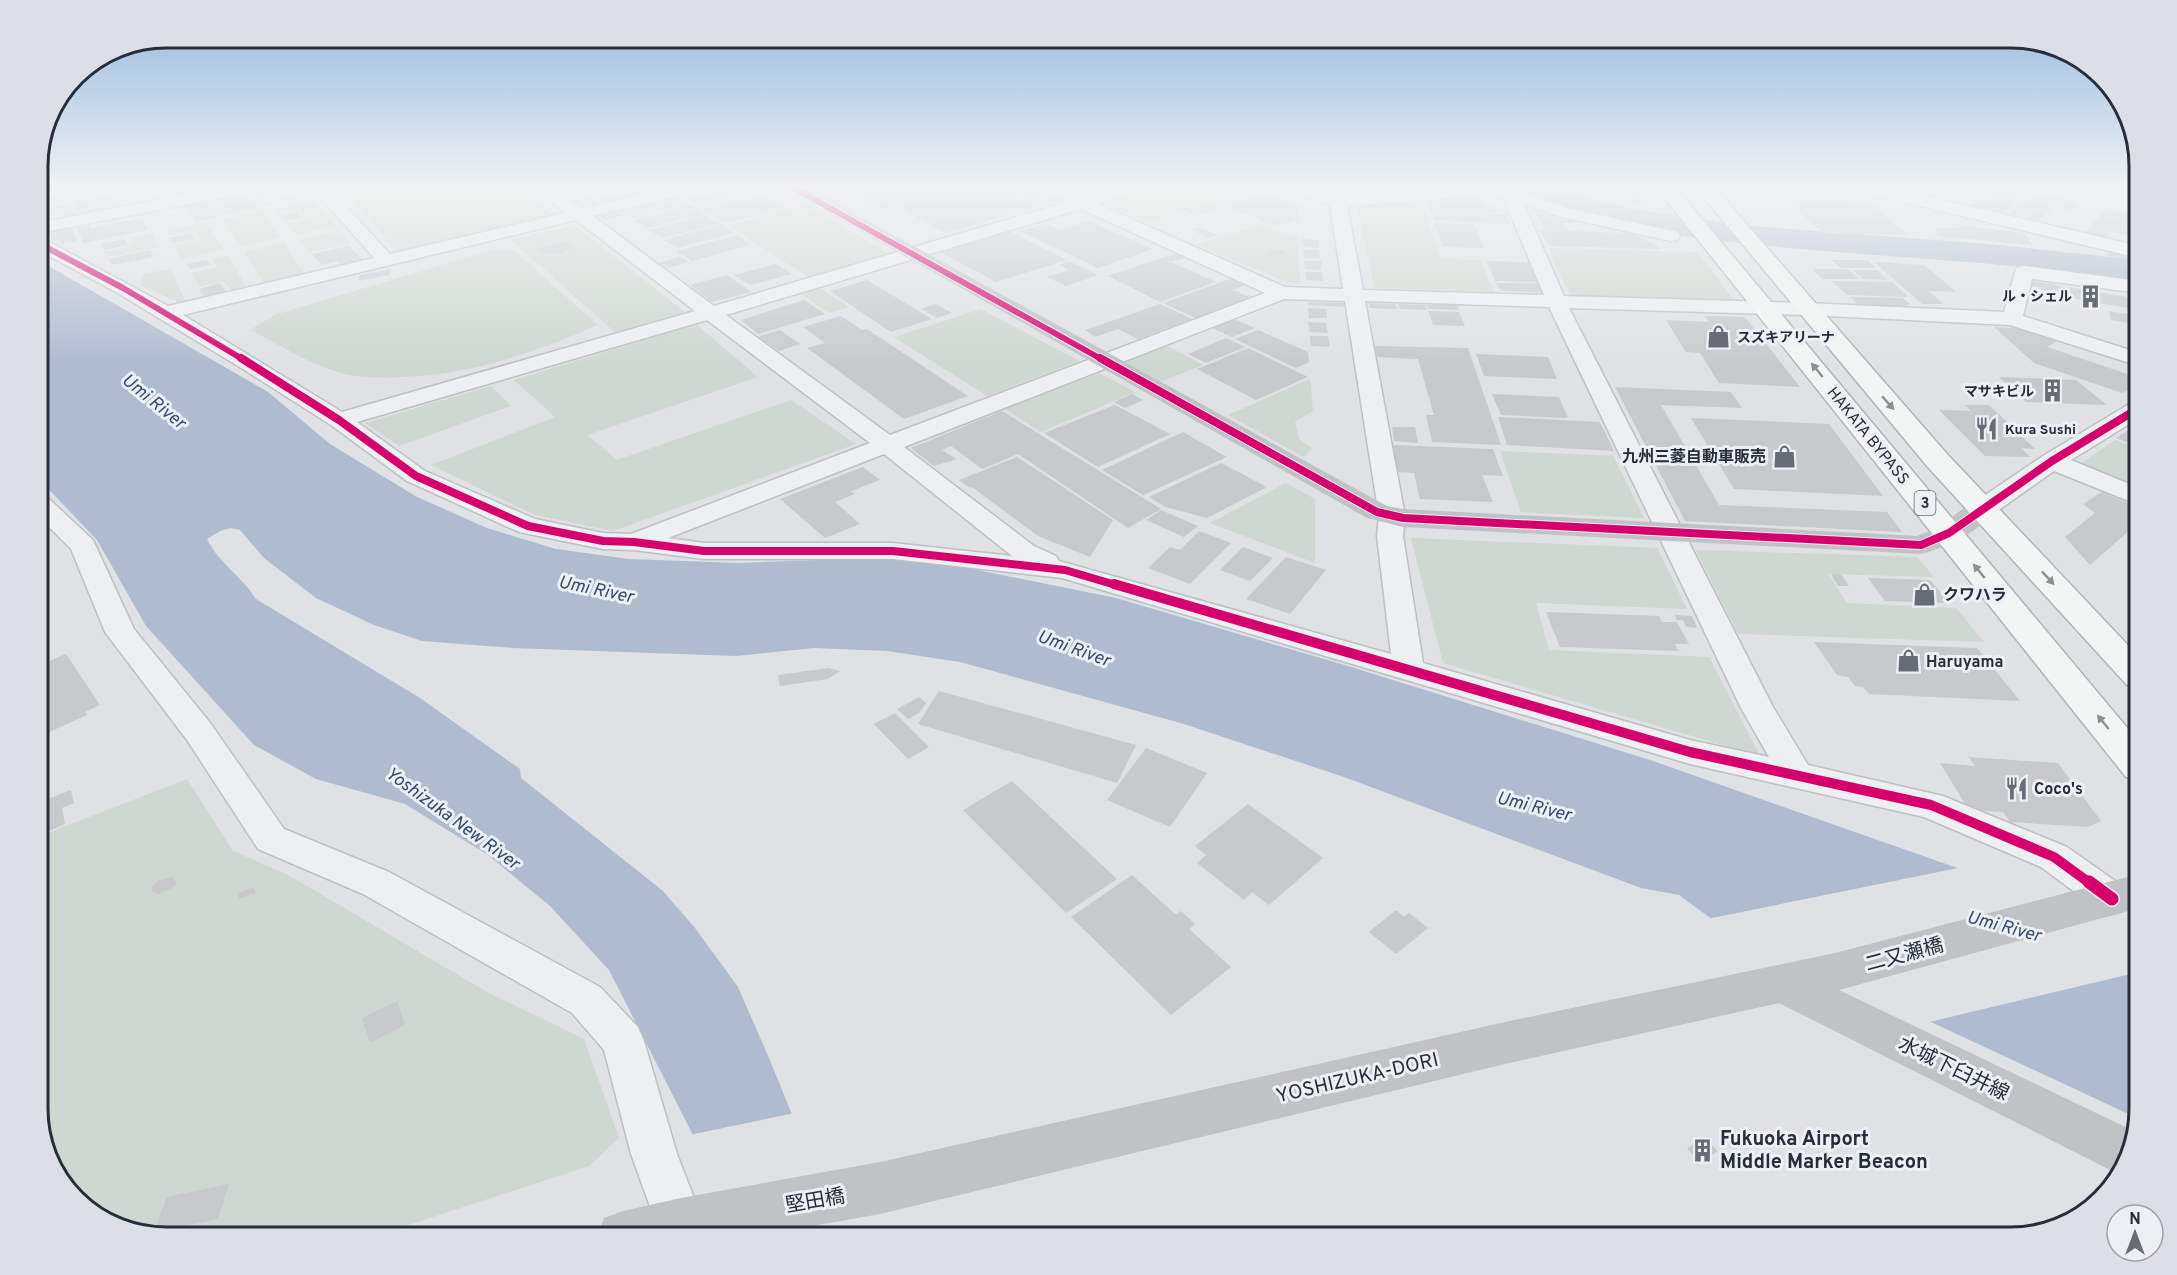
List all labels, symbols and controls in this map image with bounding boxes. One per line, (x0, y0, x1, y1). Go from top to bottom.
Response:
building icon: ル・シェル (2077, 283, 2103, 309)
place label: ル・シェル (2002, 289, 2072, 306)
shop icon: スズキアリーナ (1706, 324, 1732, 350)
place label: スズキアリーナ (1737, 329, 1835, 347)
one-way arrow (1811, 363, 1823, 378)
water label: Umi River (116, 369, 191, 436)
building icon: マサキビル (2039, 378, 2065, 404)
street label: HAKATA BYPASS (1822, 383, 1913, 489)
place label: マサキビル (1964, 384, 2034, 401)
one-way arrow (1881, 395, 1894, 410)
restaurant icon: Kura Sushi (1974, 416, 2000, 442)
place label: Kura Sushi (2005, 422, 2076, 439)
shop icon: 九州三菱自動車販売 (1771, 443, 1797, 469)
place label: 九州三菱自動車販売 (1622, 447, 1766, 468)
road number: 3 (1914, 491, 1936, 515)
one-way arrow (1974, 563, 1986, 578)
one-way arrow (2041, 570, 2055, 585)
water label: Umi River (556, 571, 637, 610)
shop icon: クワハラ (1912, 581, 1938, 607)
place label: クワハラ (1943, 586, 2007, 606)
water label: Umi River (1034, 626, 1115, 674)
shop icon: Haruyama (1895, 648, 1921, 674)
place label: Haruyama (1926, 653, 2003, 673)
one-way arrow (2096, 714, 2109, 730)
water label: Yoshizuka New River (380, 763, 525, 877)
restaurant icon: Coco's (2003, 775, 2029, 801)
place label: Coco's (2034, 780, 2083, 800)
water label: Umi River (1494, 787, 1575, 828)
water label: Umi River (1964, 907, 2045, 949)
street label: 二又瀬橋 (1863, 933, 1947, 979)
street label: 水城下臼井線 (1893, 1032, 2013, 1108)
street label: YOSHIZUKA-DORI (1274, 1048, 1441, 1110)
place label: Fukuoka Airport Middle Marker Beacon (1720, 1127, 1928, 1176)
building icon: Fukuoka Airport Middle Marker Beacon (1689, 1137, 1715, 1163)
street label: 堅田橋 (784, 1184, 847, 1220)
north arrow (2105, 1203, 2165, 1263)
text: N (2129, 1210, 2141, 1230)

